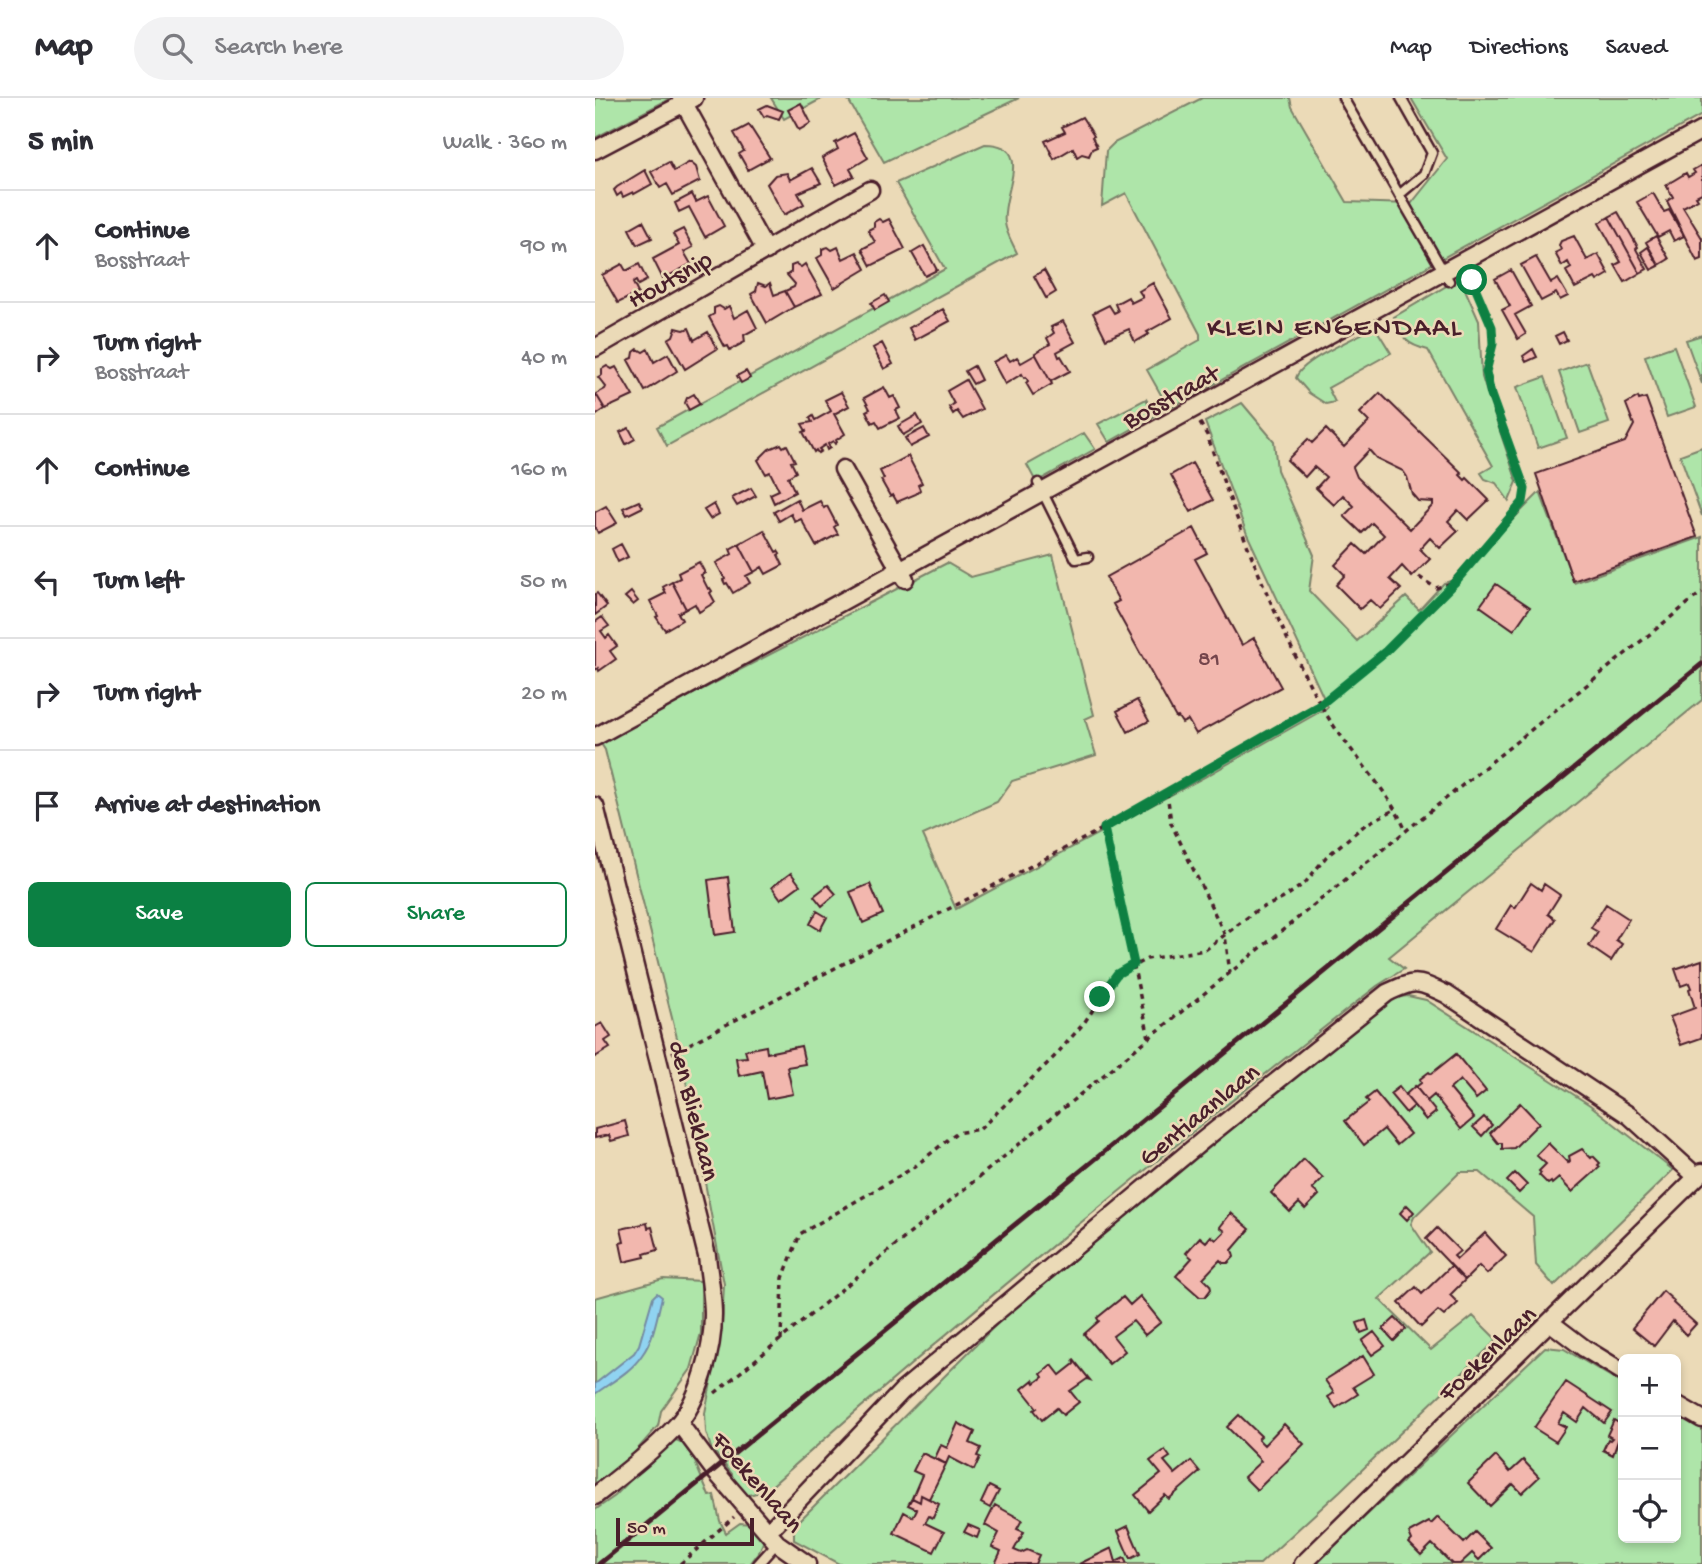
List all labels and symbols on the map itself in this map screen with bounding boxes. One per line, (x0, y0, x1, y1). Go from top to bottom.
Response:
street label: Houtsnip (624, 246, 719, 318)
route start (1456, 264, 1487, 295)
district label: KLEIN ENGENDAAL (1207, 313, 1463, 346)
street label: Bosstraat (1118, 359, 1228, 438)
house number: 81 (1198, 647, 1220, 674)
route end (1084, 981, 1115, 1012)
street label: den Blieklaan (659, 1038, 724, 1185)
street label: Gentiaanlaan (1134, 1058, 1268, 1175)
street label: Foekenlaan (1433, 1300, 1545, 1410)
street label: Foekenlaan (702, 1426, 809, 1542)
scale bar (616, 1515, 754, 1547)

